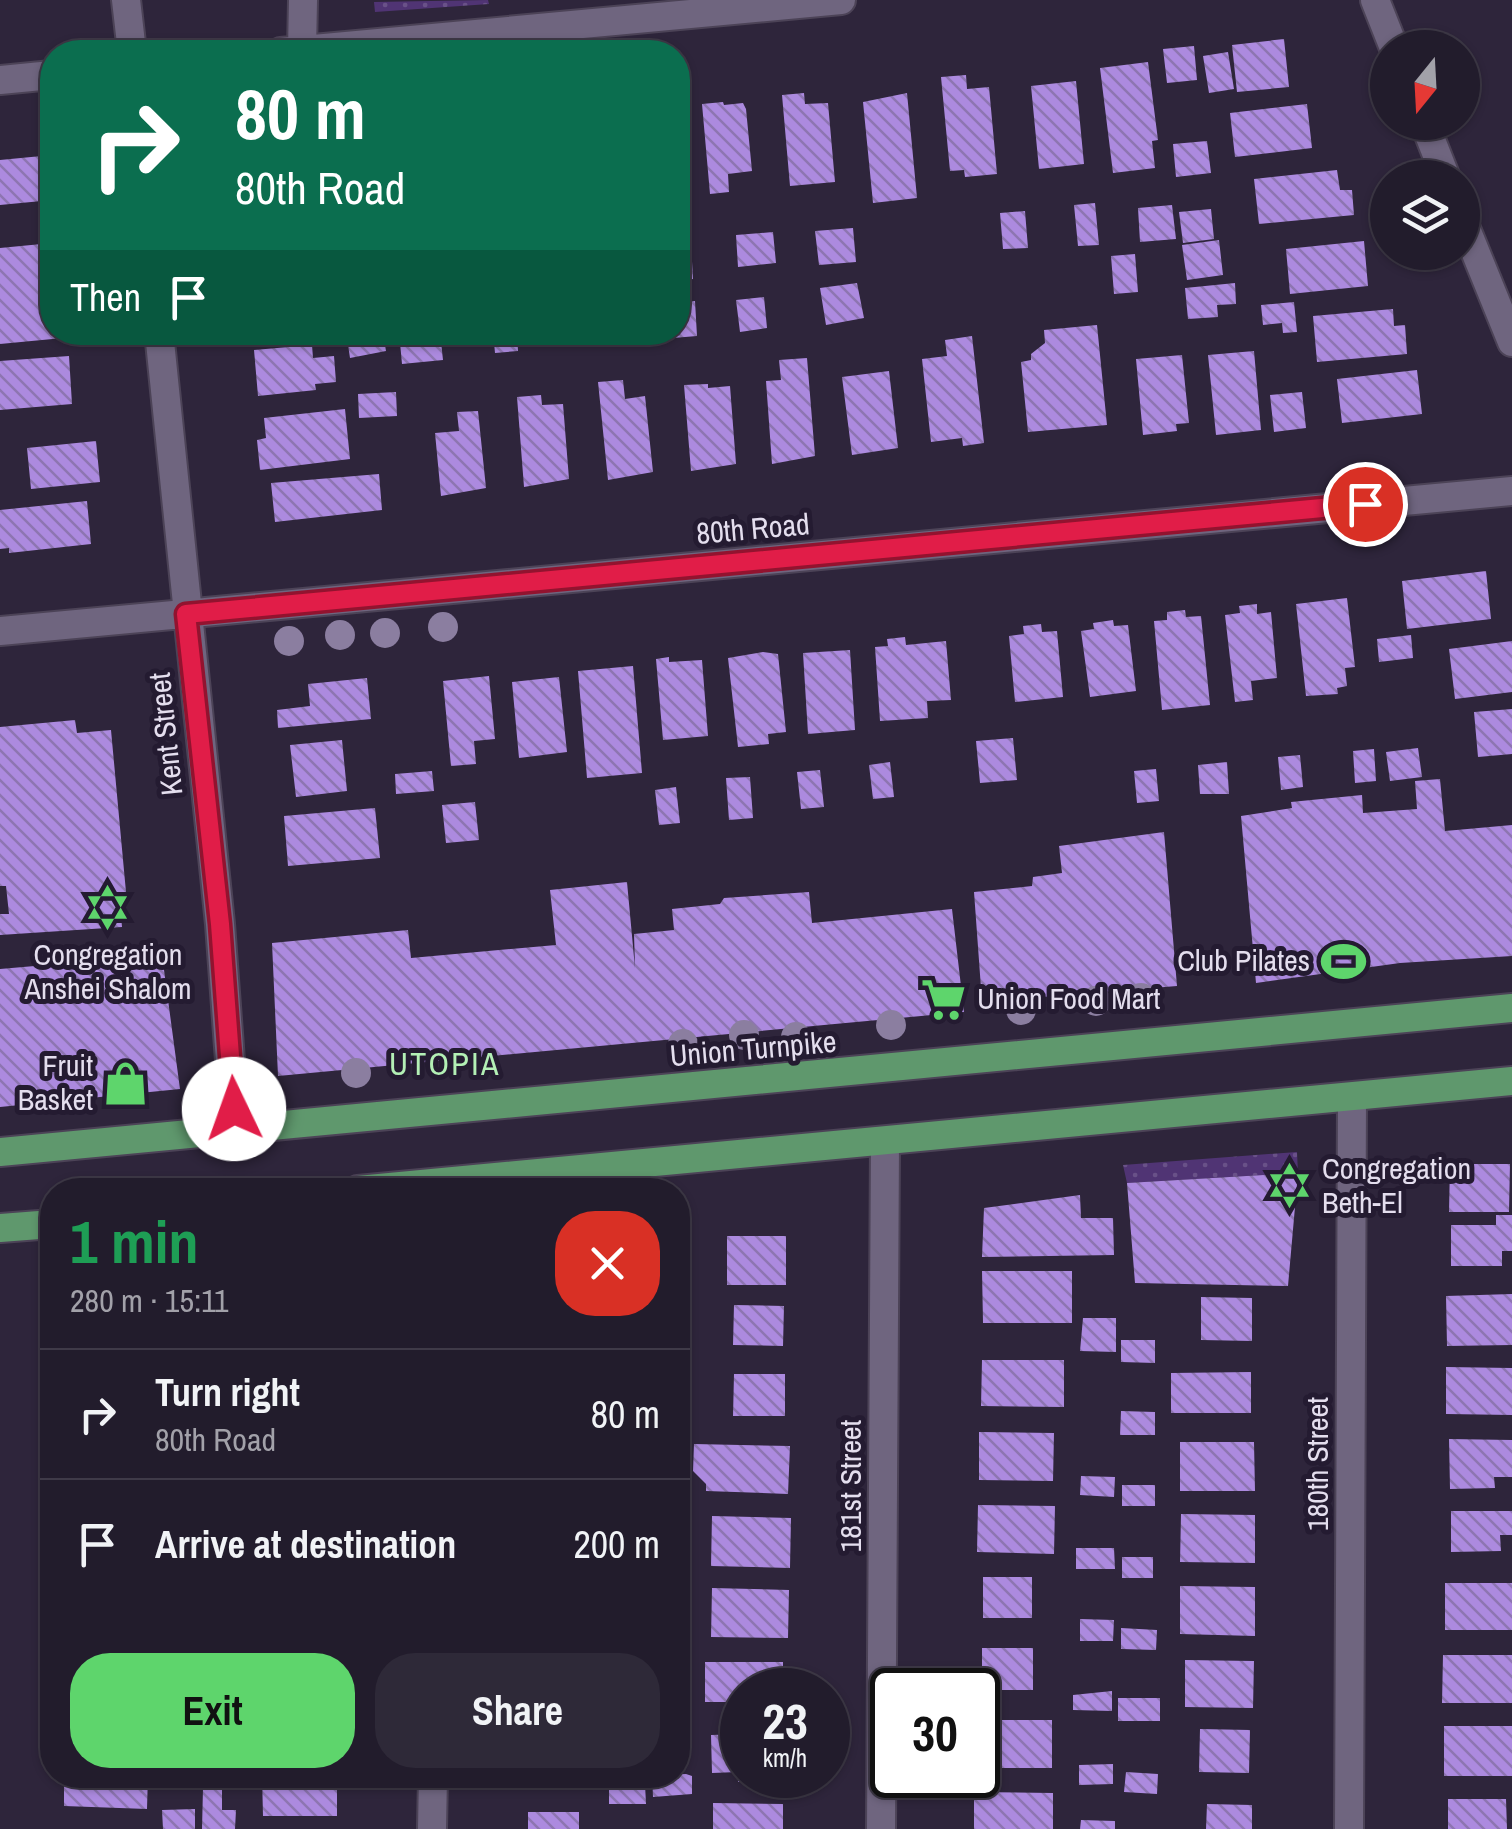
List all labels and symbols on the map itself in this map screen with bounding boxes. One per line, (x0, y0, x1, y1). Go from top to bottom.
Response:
north arrow (1370, 30, 1480, 140)
pin (1323, 462, 1408, 547)
street label: 80th Road (695, 503, 811, 553)
street label: Kent Street (139, 671, 191, 797)
synagogue icon: Congregation Anshei Shalom (84, 884, 132, 932)
place label: Congregation Anshei Shalom (24, 934, 191, 1008)
sports icon: Club Pilates (1319, 937, 1367, 985)
place label: Club Pilates (1177, 940, 1310, 980)
supermarket icon: Union Food Mart (920, 975, 968, 1023)
place label: Union Food Mart (977, 978, 1161, 1018)
street label: Union Turnpike (668, 1021, 838, 1075)
district label: UTOPIA (389, 1042, 501, 1085)
place label: Fruit Basket (18, 1045, 93, 1119)
position arrow (182, 1057, 286, 1161)
shop icon: Fruit Basket (102, 1059, 150, 1107)
place label: Congregation Beth-El (1322, 1148, 1471, 1222)
synagogue icon: Congregation Beth-El (1265, 1162, 1313, 1210)
street label: 180th Street (1297, 1397, 1337, 1531)
street label: 181st Street (830, 1420, 870, 1552)
speed limit sign: 30 (870, 1668, 1000, 1798)

